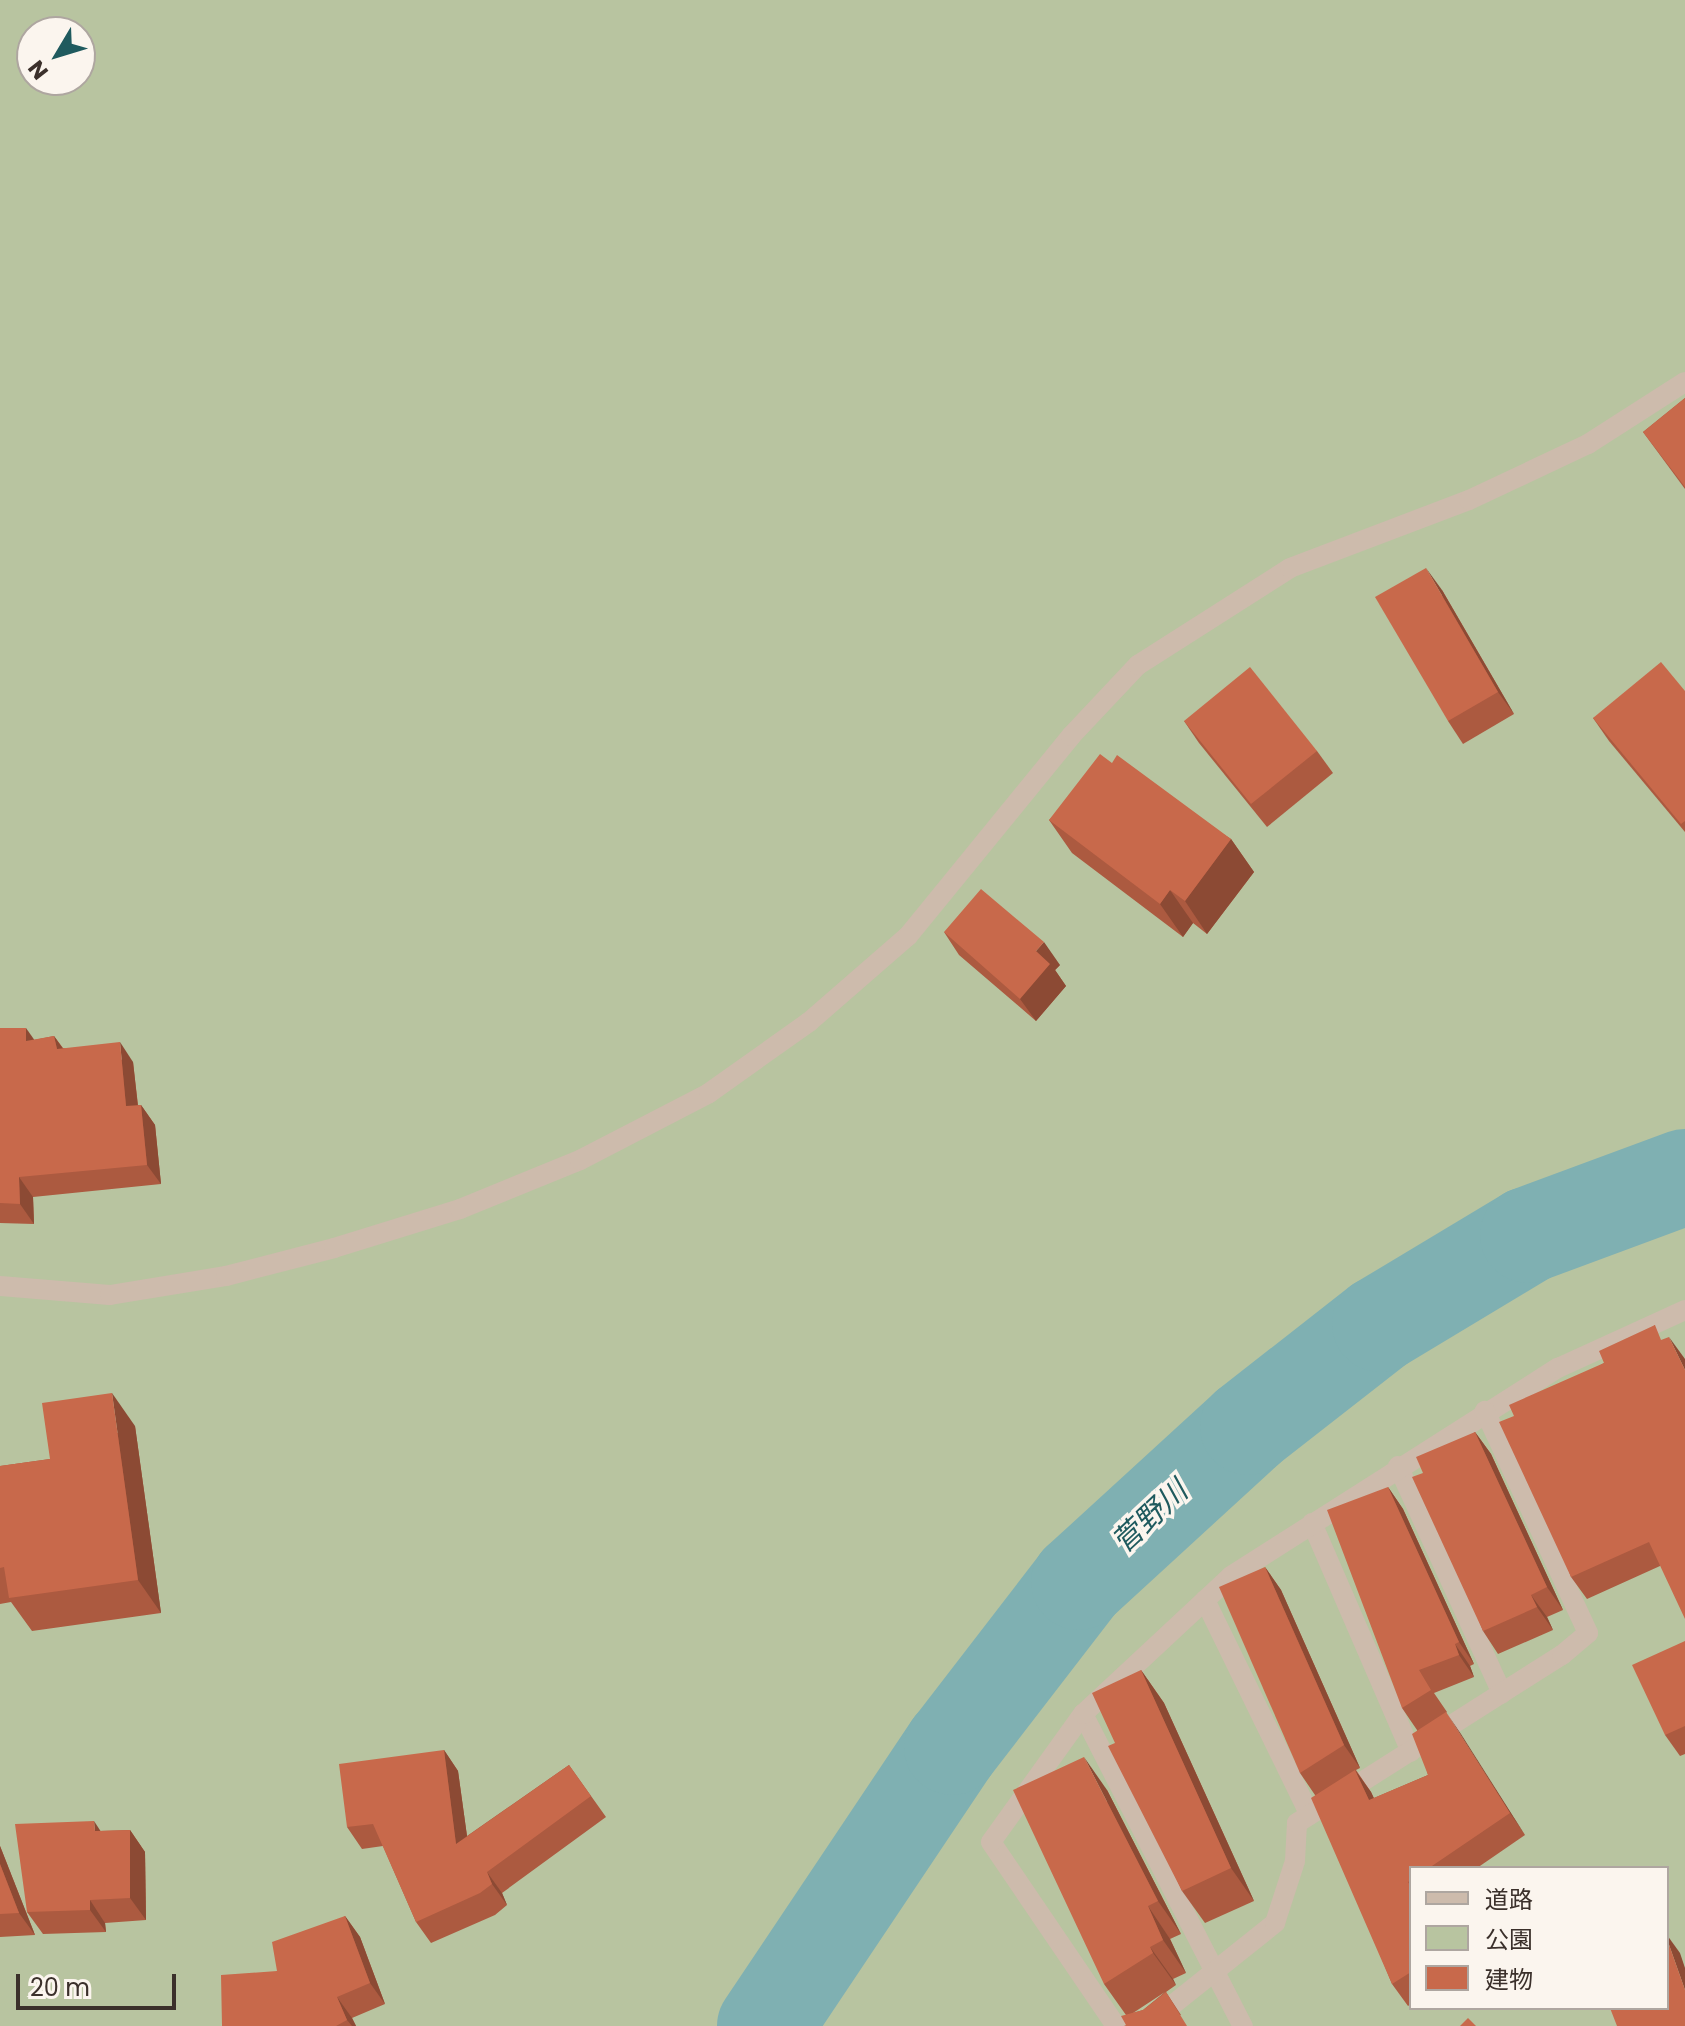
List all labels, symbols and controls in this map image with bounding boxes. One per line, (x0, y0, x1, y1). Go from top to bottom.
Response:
north arrow (16, 16, 96, 96)
text: N (21, 54, 56, 86)
water label: 菅野川 (1105, 1473, 1195, 1561)
legend (1409, 1866, 1669, 2010)
text: 道路 (1485, 1883, 1533, 1916)
text: 公園 (1485, 1923, 1533, 1956)
scale bar (20, 1958, 180, 2008)
text: 建物 (1485, 1963, 1533, 1996)
text: 20 m (30, 1971, 90, 2004)

